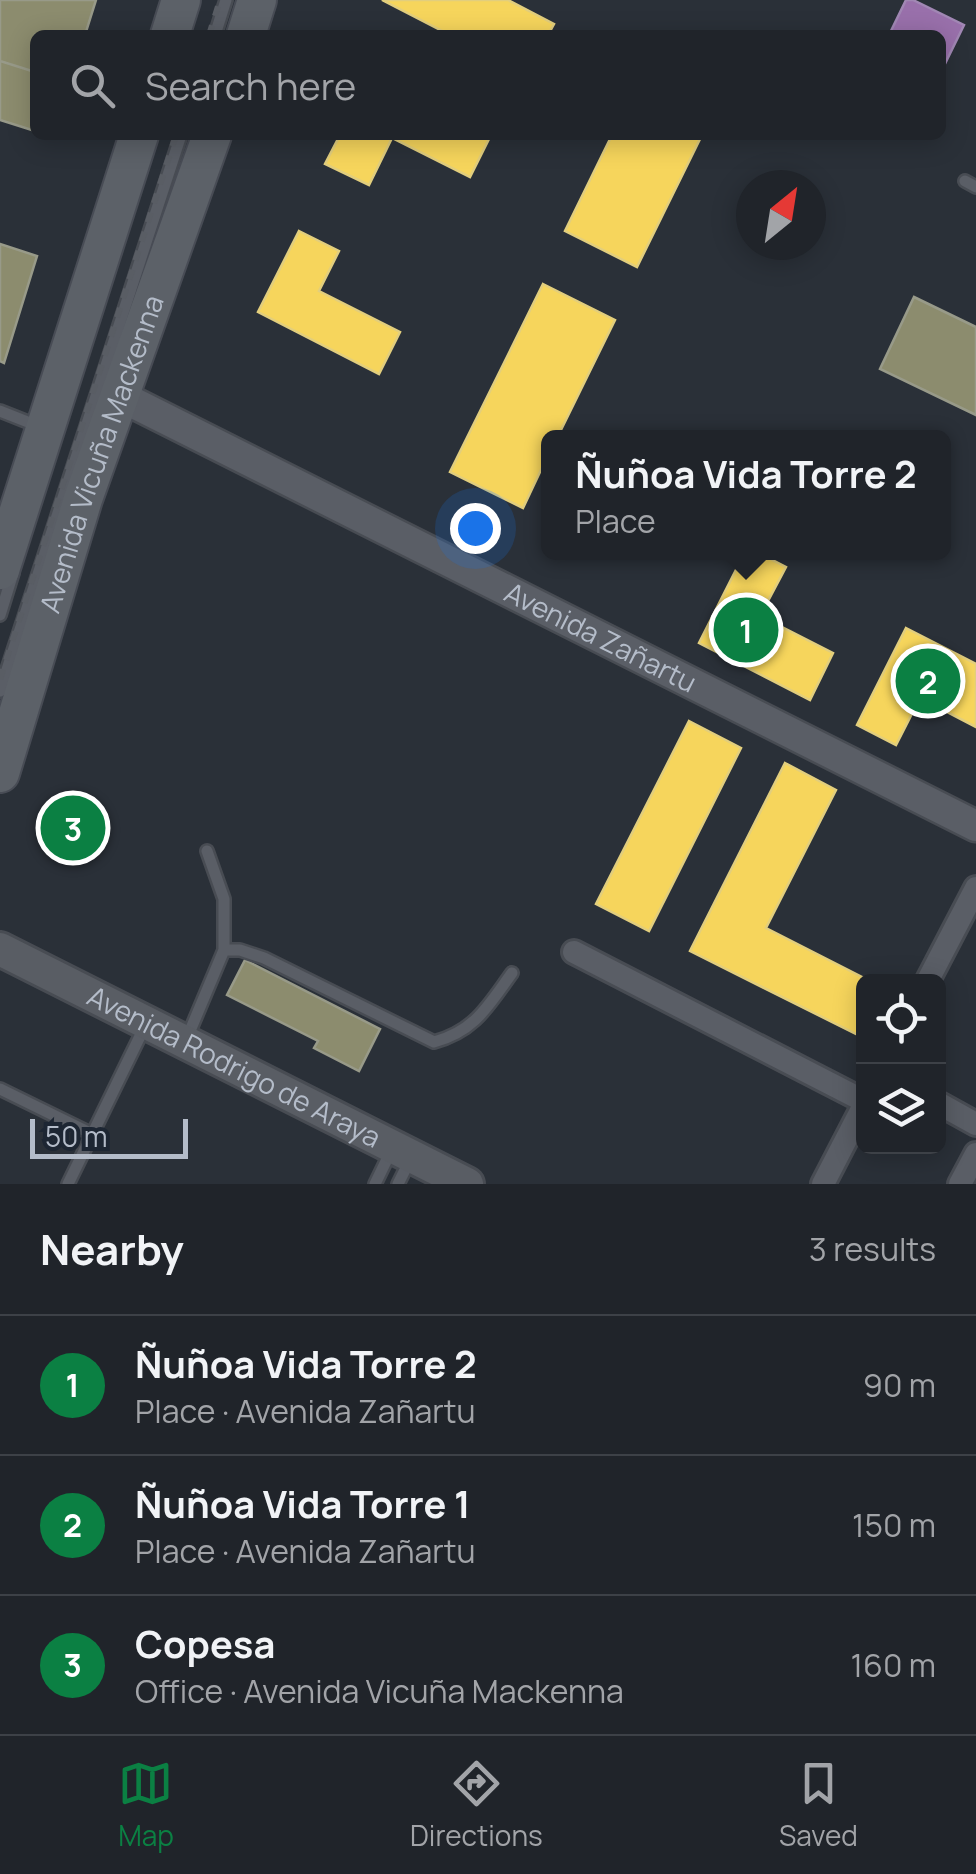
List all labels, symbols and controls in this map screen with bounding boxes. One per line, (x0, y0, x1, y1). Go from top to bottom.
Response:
search box (30, 30, 946, 140)
icon: search (65, 58, 120, 113)
text: Search here (145, 59, 356, 111)
north arrow (736, 170, 826, 260)
street label: Avenida Vicuña Mackenna (30, 289, 172, 617)
popup (541, 430, 951, 560)
text: Ñuñoa Vida Torre 2 (575, 447, 917, 499)
text: Place (575, 499, 656, 543)
your location (450, 503, 501, 554)
street label: Avenida Zañartu (499, 572, 703, 701)
pin: 1 (714, 592, 778, 668)
pin: 2 (896, 644, 960, 718)
pin: 3 (40, 790, 106, 866)
map controls (856, 974, 946, 1154)
button: locate (856, 974, 946, 1064)
street label: Avenida Rodrigo de Araya (81, 976, 388, 1156)
button: layers (856, 1064, 946, 1154)
scale bar (30, 1114, 188, 1158)
text: 50 m (45, 1117, 108, 1155)
text: Nearby (40, 1220, 184, 1278)
text: 3 results (809, 1227, 936, 1271)
text: Ñuñoa Vida Torre 2 (135, 1337, 477, 1389)
text: 1 (65, 1363, 80, 1407)
text: 90 m (863, 1363, 936, 1407)
text: Place · Avenida Zañartu (135, 1389, 476, 1433)
text: Ñuñoa Vida Torre 1 (135, 1477, 471, 1529)
text: 2 (63, 1503, 82, 1547)
text: 150 m (852, 1503, 936, 1547)
text: Place · Avenida Zañartu (135, 1529, 476, 1573)
text: Copesa (135, 1617, 275, 1669)
text: 3 (63, 1643, 82, 1687)
text: 160 m (851, 1643, 936, 1687)
text: Office · Avenida Vicuña Mackenna (135, 1669, 624, 1713)
tab: Map (118, 1756, 174, 1854)
tab: Directions (410, 1756, 543, 1854)
tab: Saved (779, 1756, 858, 1854)

